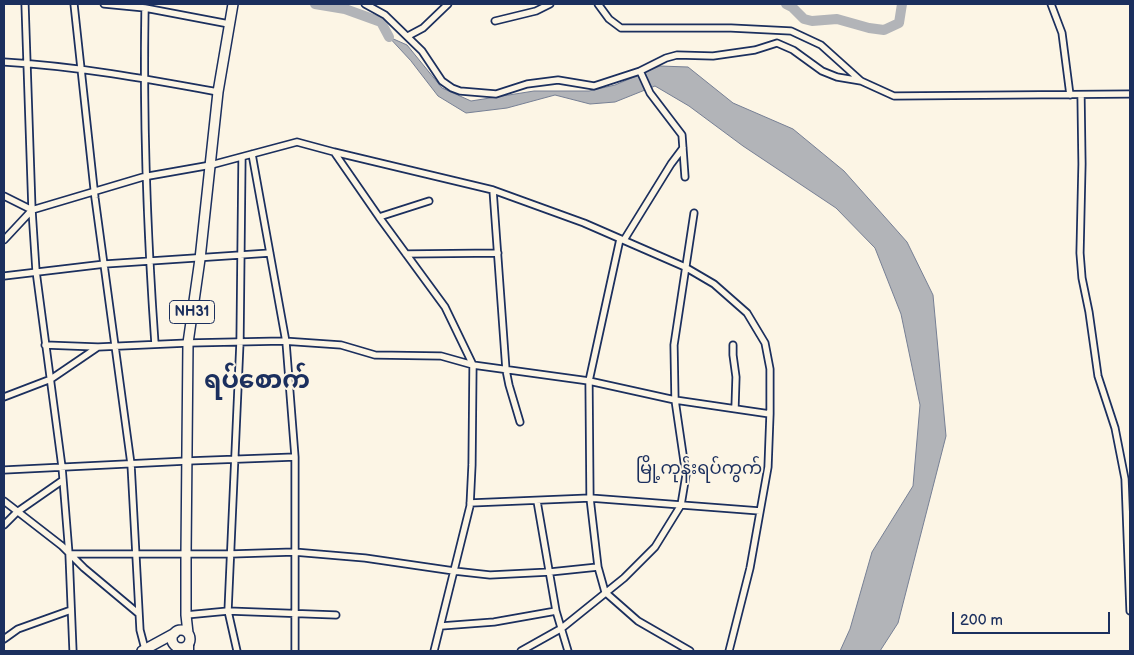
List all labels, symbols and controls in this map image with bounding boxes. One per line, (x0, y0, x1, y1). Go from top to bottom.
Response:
road number: NH31 (170, 300, 214, 324)
district label: ရပ်စောက် (204, 367, 310, 397)
district label: မြို့ကုန်းရပ်ကွက် (636, 458, 762, 480)
scale bar (954, 602, 1112, 634)
text: 200 m (960, 611, 1003, 630)

